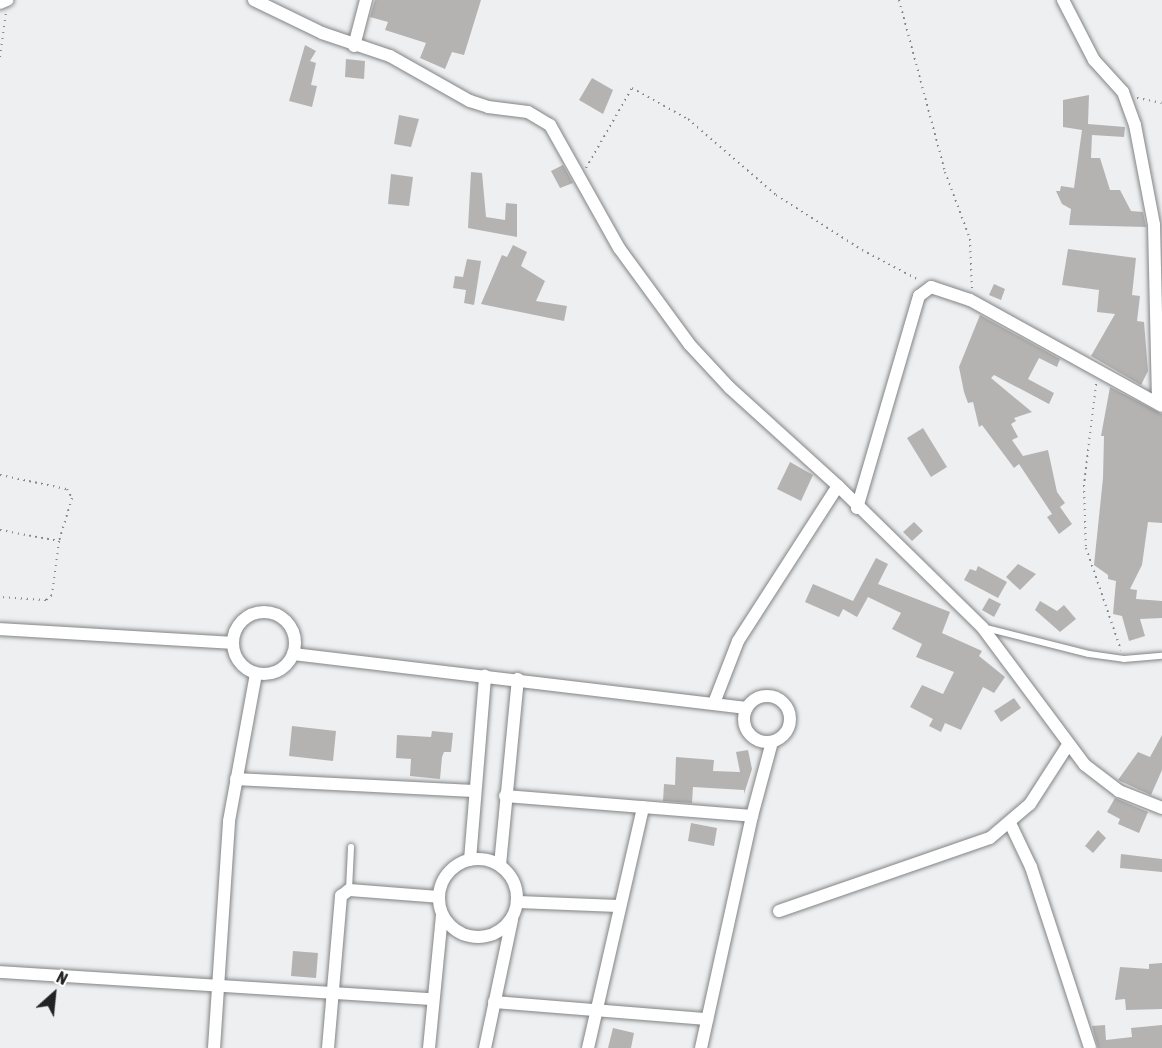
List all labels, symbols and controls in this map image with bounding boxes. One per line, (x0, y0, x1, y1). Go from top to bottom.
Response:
north arrow (24, 964, 84, 1024)
text: N (54, 968, 70, 988)

